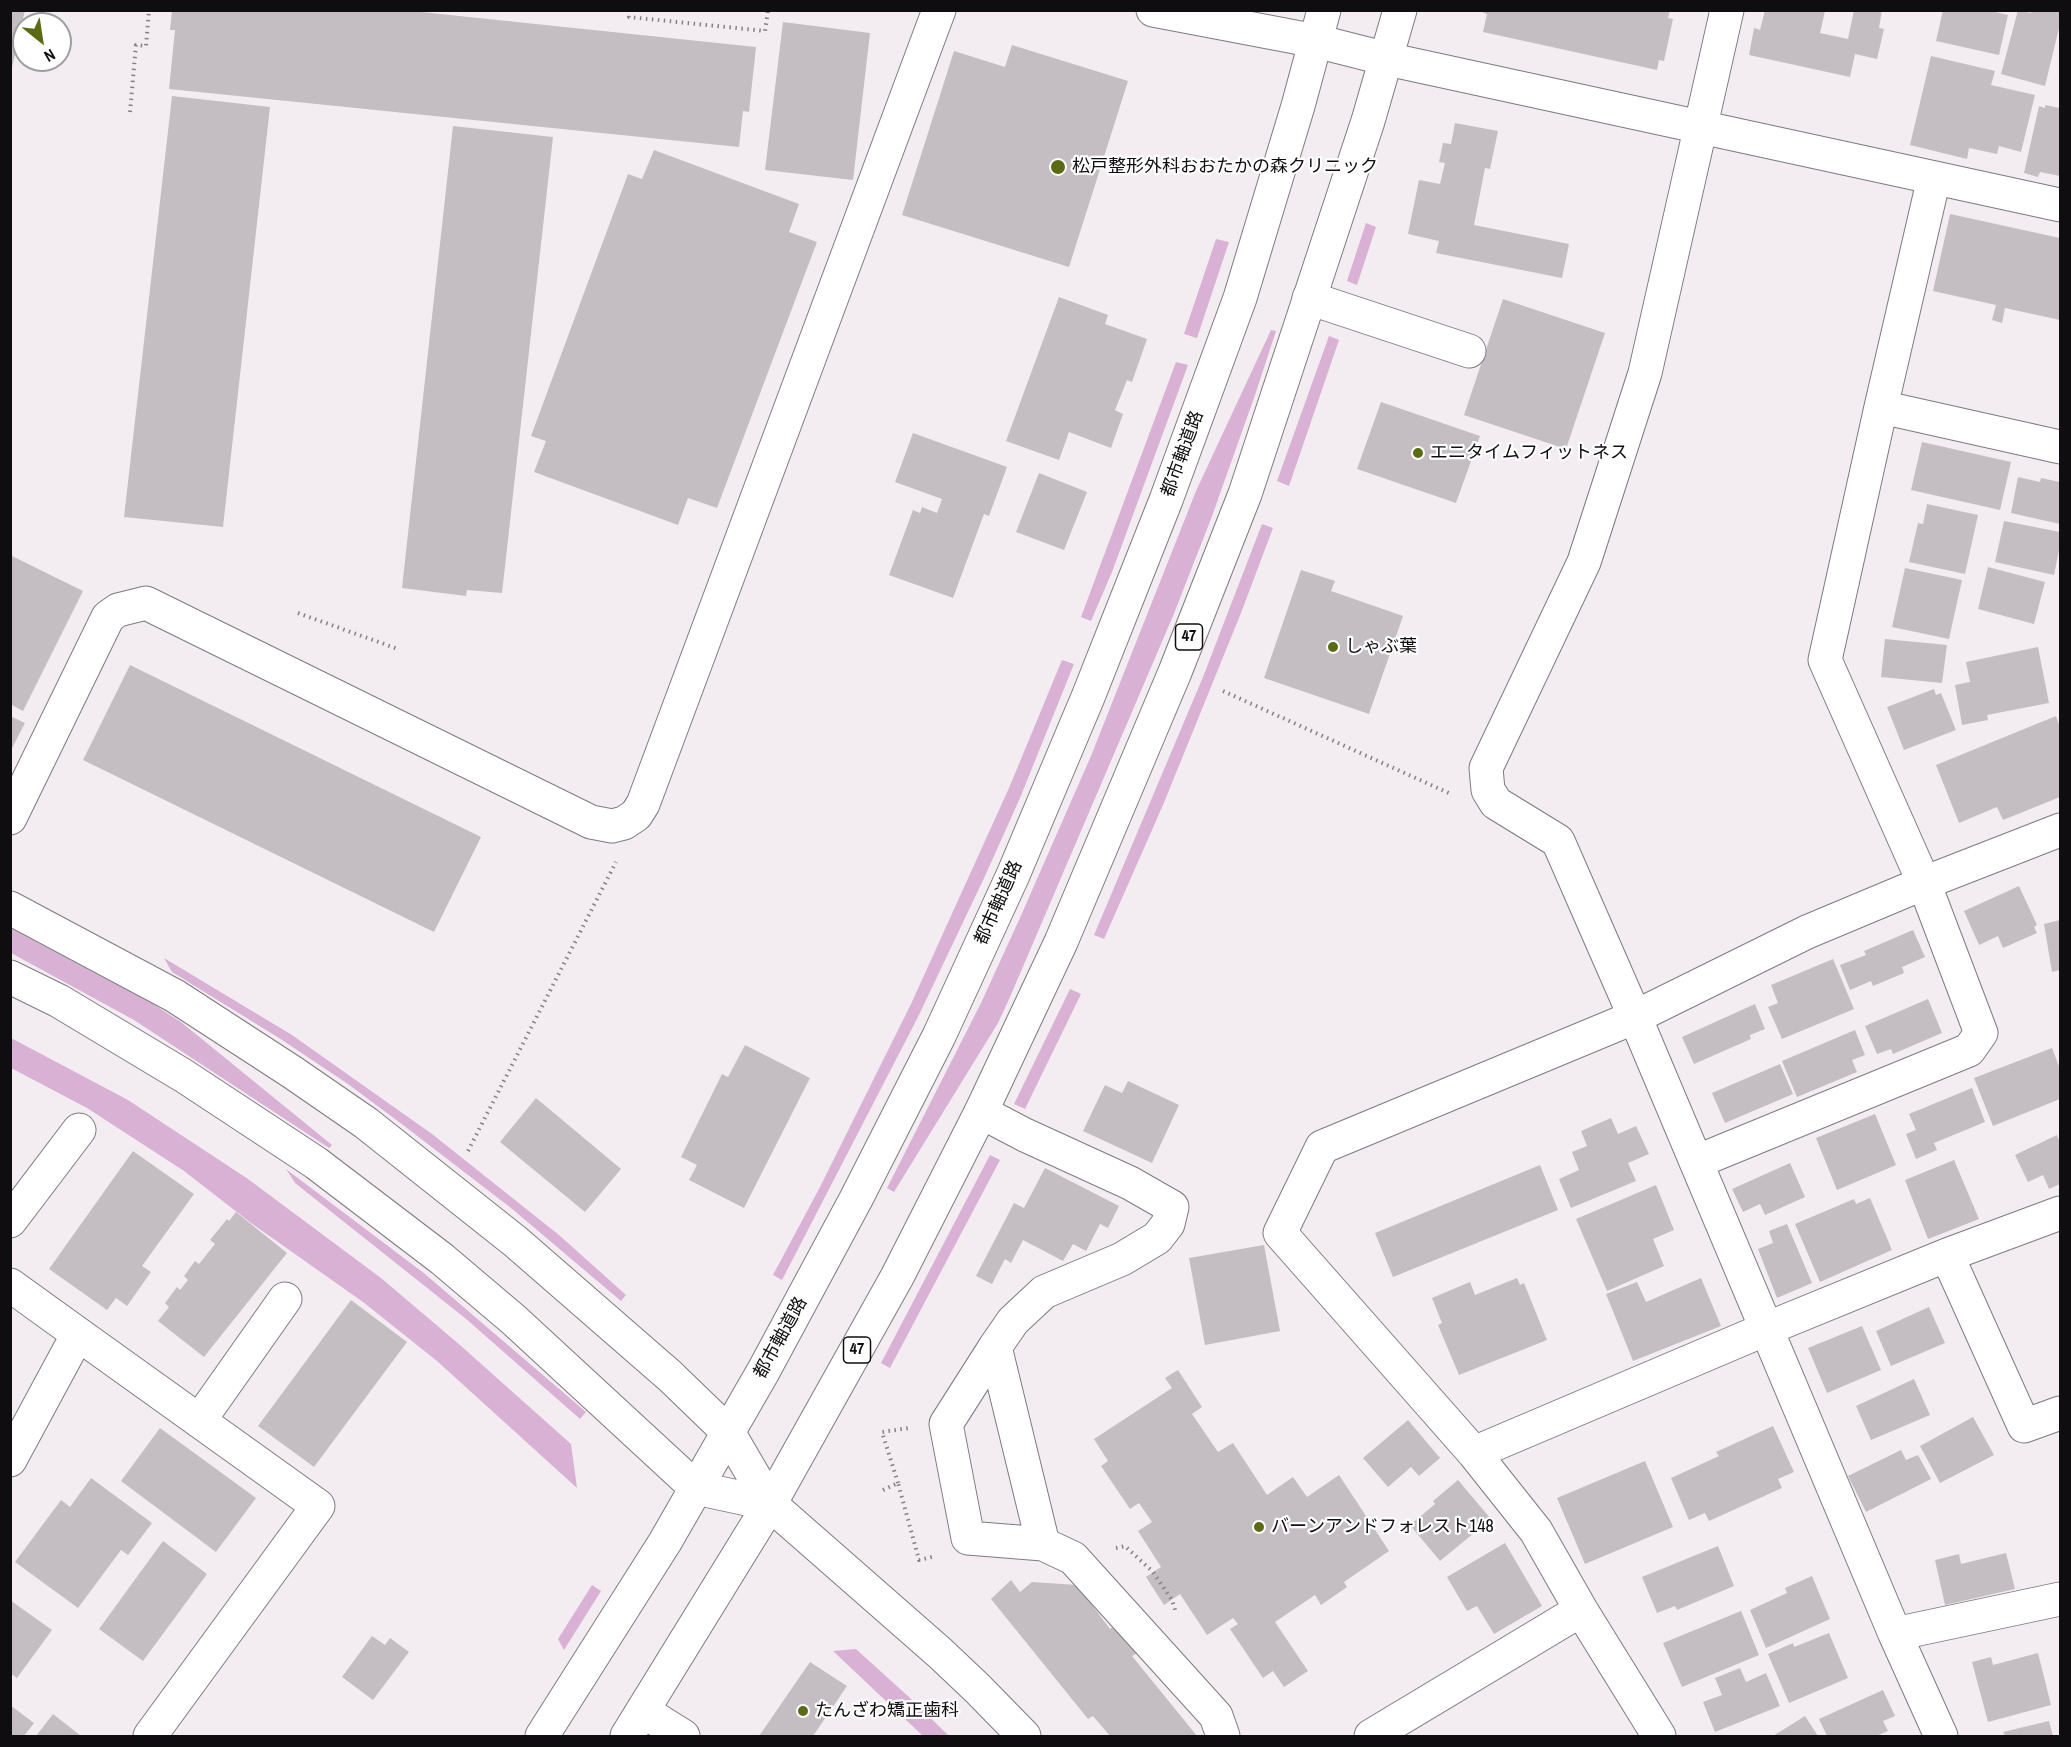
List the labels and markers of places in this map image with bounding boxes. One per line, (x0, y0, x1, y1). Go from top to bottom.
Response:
place label: 松戸整形外科おおたかの森クリニック (1072, 156, 1378, 178)
marker: 松戸整形外科おおたかの森クリニック (1049, 158, 1067, 176)
place label: エニタイムフィットネス (1430, 442, 1628, 464)
marker: エニタイムフィットネス (1411, 446, 1425, 460)
place label: しゃぶ葉 (1345, 636, 1417, 658)
marker: しゃぶ葉 (1326, 640, 1340, 654)
place label: バーンアンドフォレスト148 (1271, 1516, 1494, 1538)
marker: バーンアンドフォレスト148 (1252, 1520, 1266, 1534)
place label: たんざわ矯正歯科 (815, 1700, 959, 1722)
marker: たんざわ矯正歯科 (796, 1704, 810, 1718)

